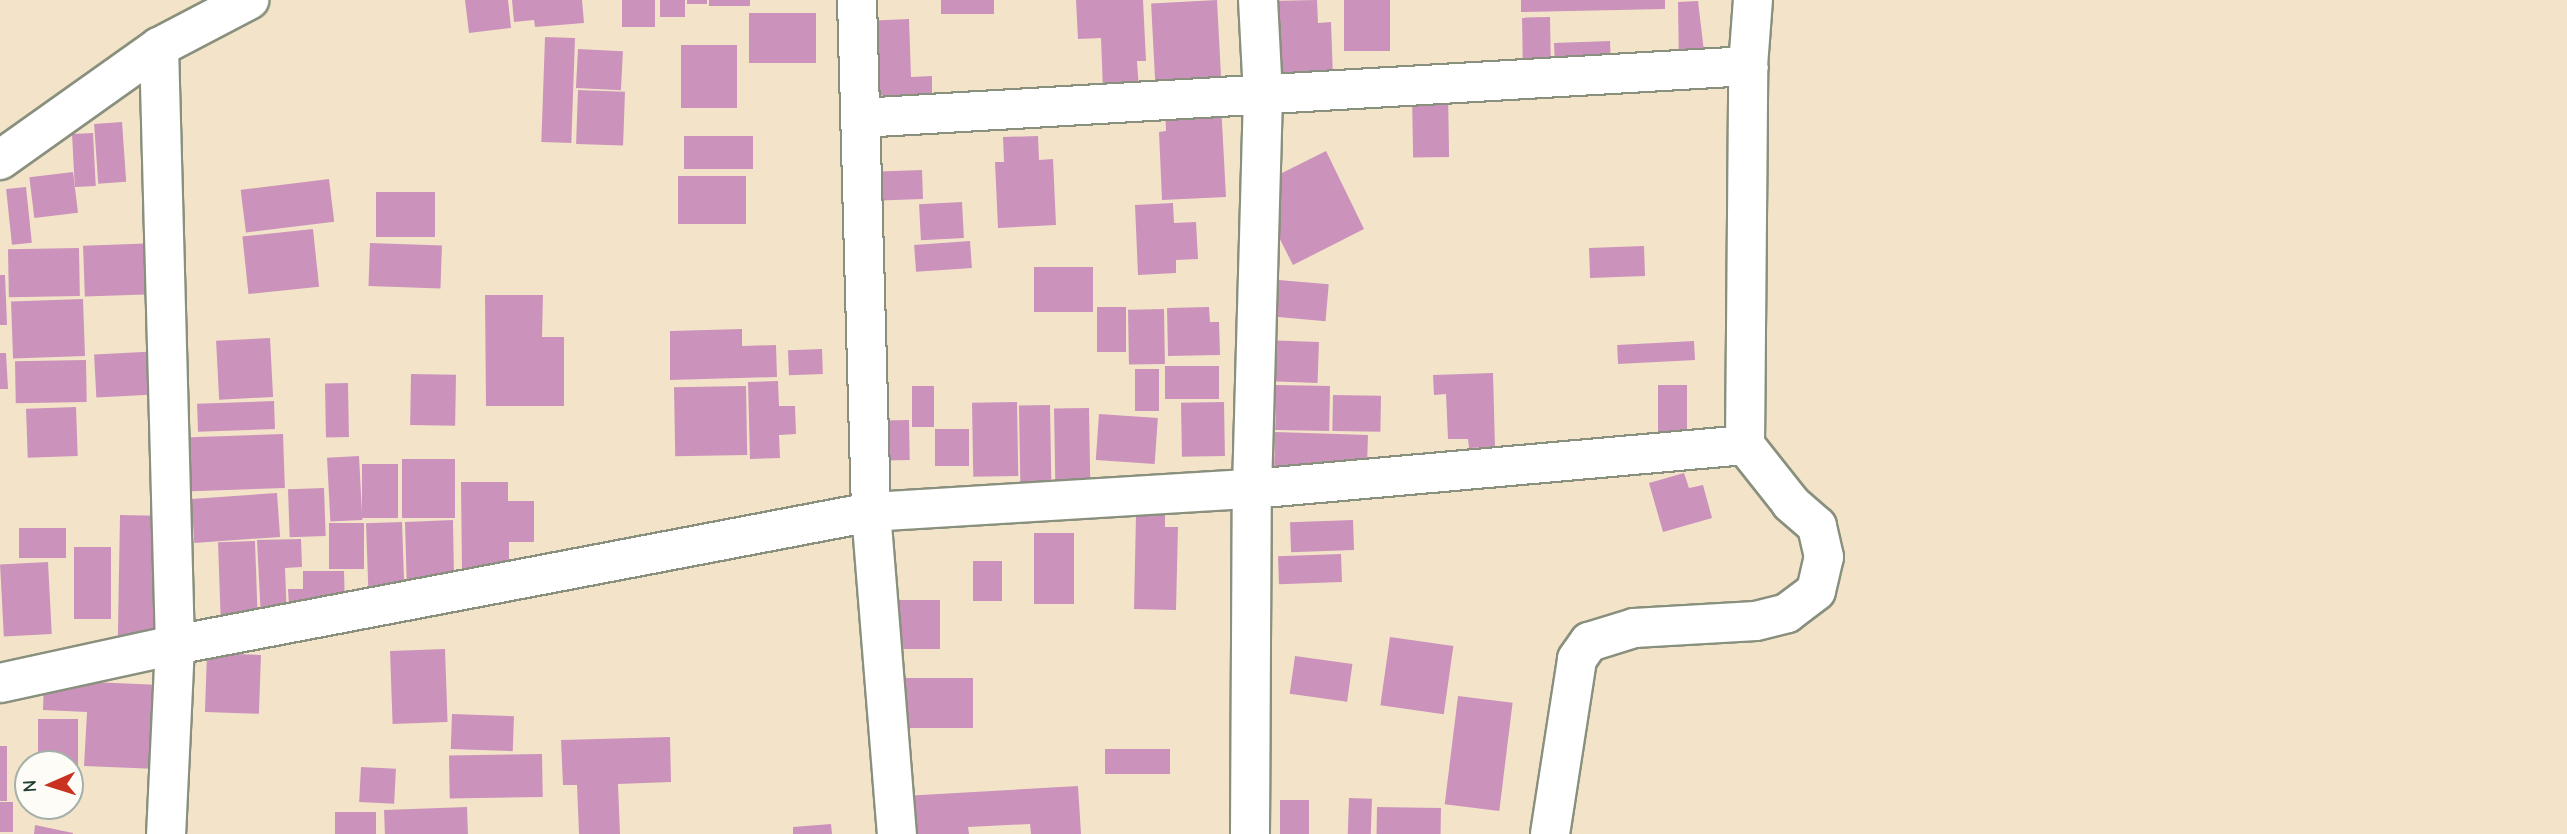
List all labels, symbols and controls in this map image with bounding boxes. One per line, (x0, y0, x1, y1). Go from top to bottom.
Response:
north arrow (14, 750, 84, 820)
text: N (19, 779, 41, 793)

